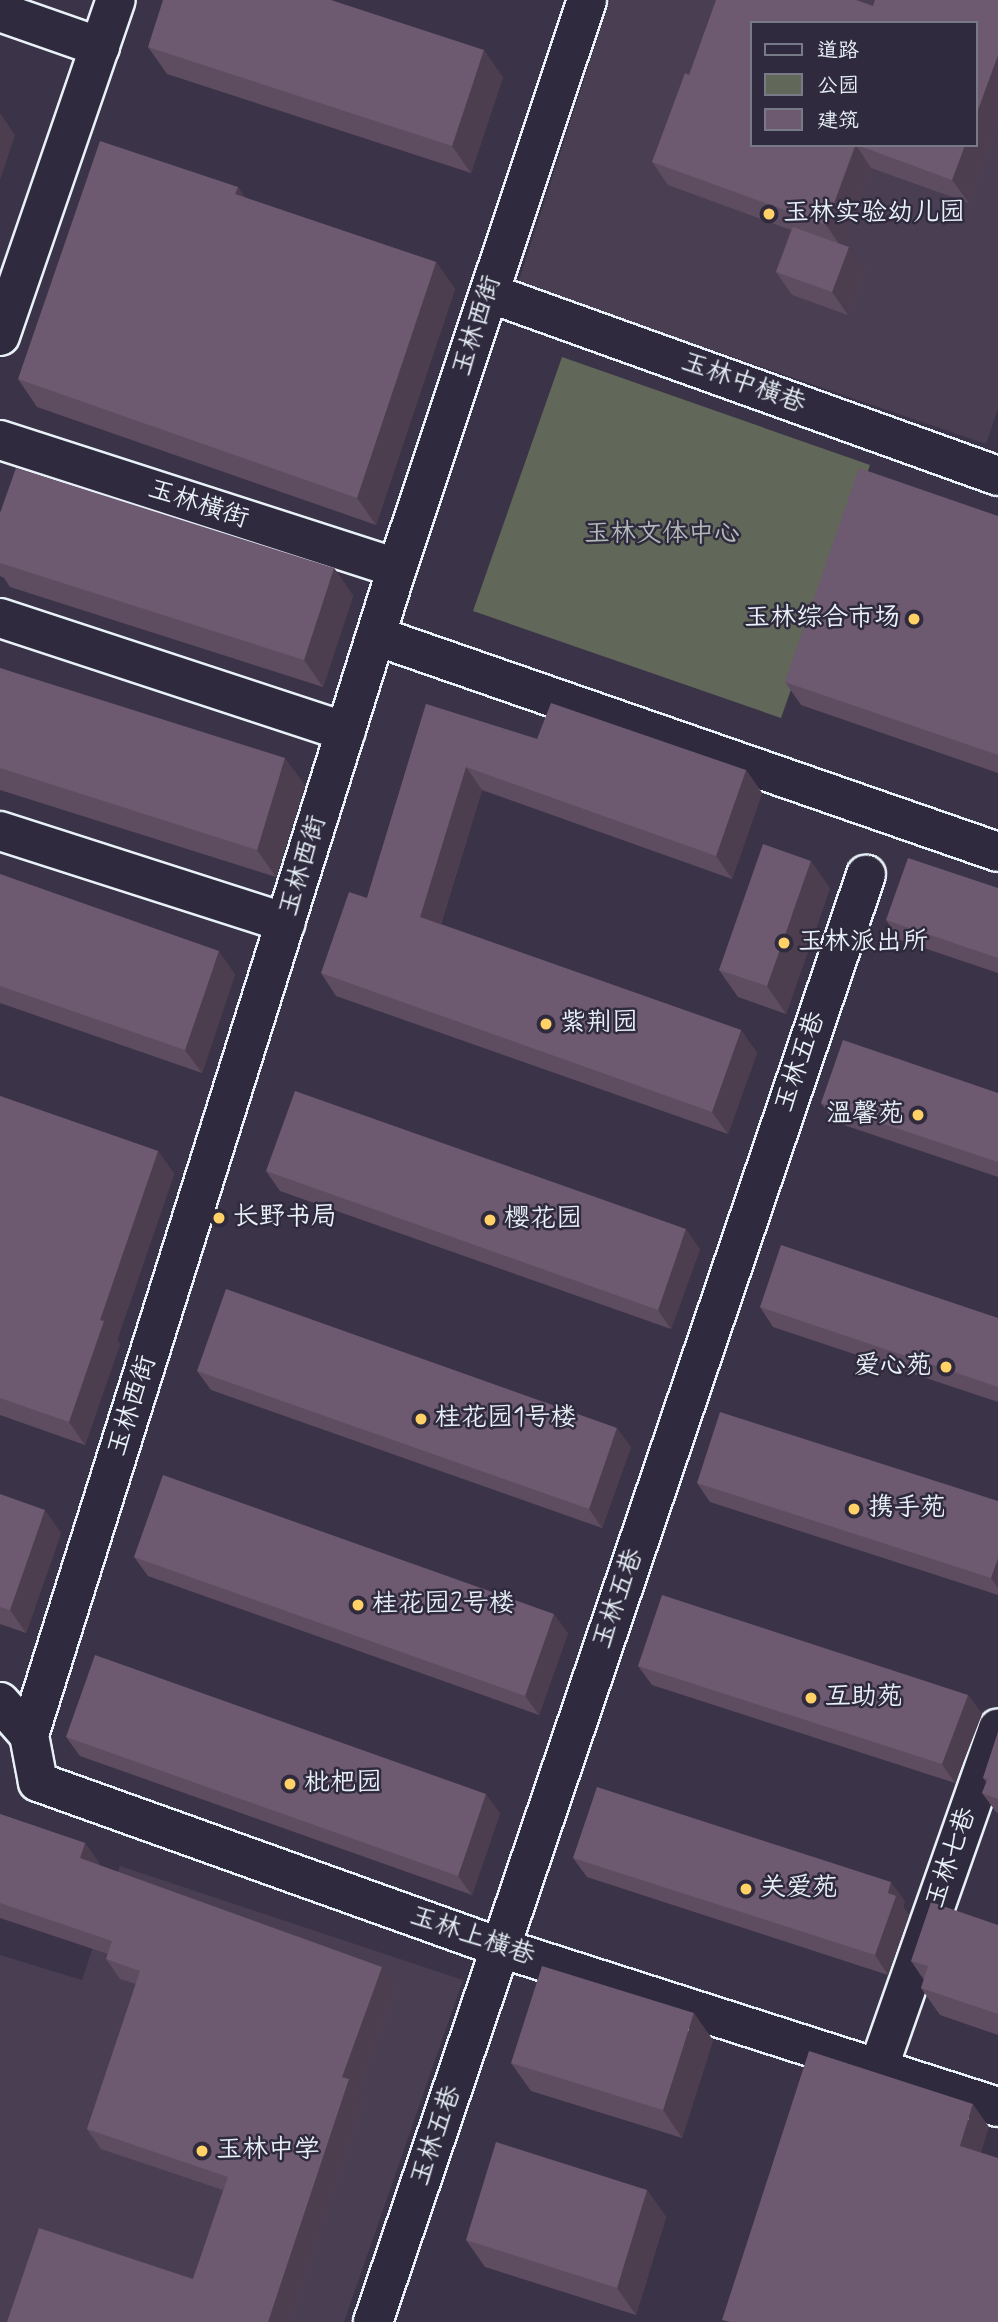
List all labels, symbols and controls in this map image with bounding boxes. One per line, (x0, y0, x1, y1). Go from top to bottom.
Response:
legend (750, 21, 977, 147)
text: 道路 (817, 37, 859, 65)
text: 公园 (817, 72, 859, 100)
text: 建筑 (817, 107, 859, 135)
place label: 玉林实验幼儿园 (783, 198, 965, 230)
marker: 玉林实验幼儿园 (761, 206, 777, 222)
street label: 玉林西街 (447, 272, 509, 380)
street label: 玉林中横巷 (677, 347, 809, 421)
street label: 玉林横街 (144, 474, 252, 536)
park label: 玉林文体中心 (584, 519, 740, 551)
place label: 玉林综合市场 (744, 603, 900, 635)
marker: 玉林综合市场 (906, 611, 922, 627)
street label: 玉林西街 (274, 812, 334, 920)
place label: 玉林派出所 (798, 927, 928, 959)
marker: 玉林派出所 (776, 935, 792, 951)
place label: 紫荆园 (560, 1008, 638, 1040)
street label: 玉林五巷 (769, 1008, 833, 1116)
marker: 紫荆园 (538, 1016, 554, 1032)
place label: 温馨苑 (826, 1099, 904, 1131)
marker: 温馨苑 (910, 1107, 926, 1123)
place label: 长野书局 (233, 1202, 337, 1234)
place label: 樱花园 (504, 1204, 582, 1236)
marker: 长野书局 (211, 1210, 227, 1226)
marker: 樱花园 (482, 1212, 498, 1228)
place label: 爱心苑 (854, 1351, 932, 1383)
street label: 玉林西街 (102, 1352, 164, 1460)
marker: 爱心苑 (938, 1359, 954, 1375)
place label: 桂花园1号楼 (435, 1403, 577, 1435)
marker: 桂花园1号楼 (413, 1411, 429, 1427)
place label: 携手苑 (868, 1493, 946, 1525)
marker: 携手苑 (846, 1501, 862, 1517)
street label: 玉林五巷 (587, 1545, 651, 1653)
place label: 桂花园2号楼 (372, 1589, 515, 1621)
marker: 桂花园2号楼 (350, 1597, 366, 1613)
place label: 互助苑 (825, 1682, 903, 1714)
marker: 互助苑 (803, 1690, 819, 1706)
place label: 枇杷园 (304, 1768, 382, 1800)
marker: 枇杷园 (282, 1776, 298, 1792)
street label: 玉林七巷 (920, 1804, 984, 1912)
place label: 关爱苑 (760, 1873, 838, 1905)
marker: 关爱苑 (738, 1881, 754, 1897)
street label: 玉林上横巷 (405, 1901, 539, 1973)
street label: 玉林五巷 (405, 2082, 469, 2190)
place label: 玉林中学 (216, 2135, 320, 2167)
marker: 玉林中学 (194, 2143, 210, 2159)

